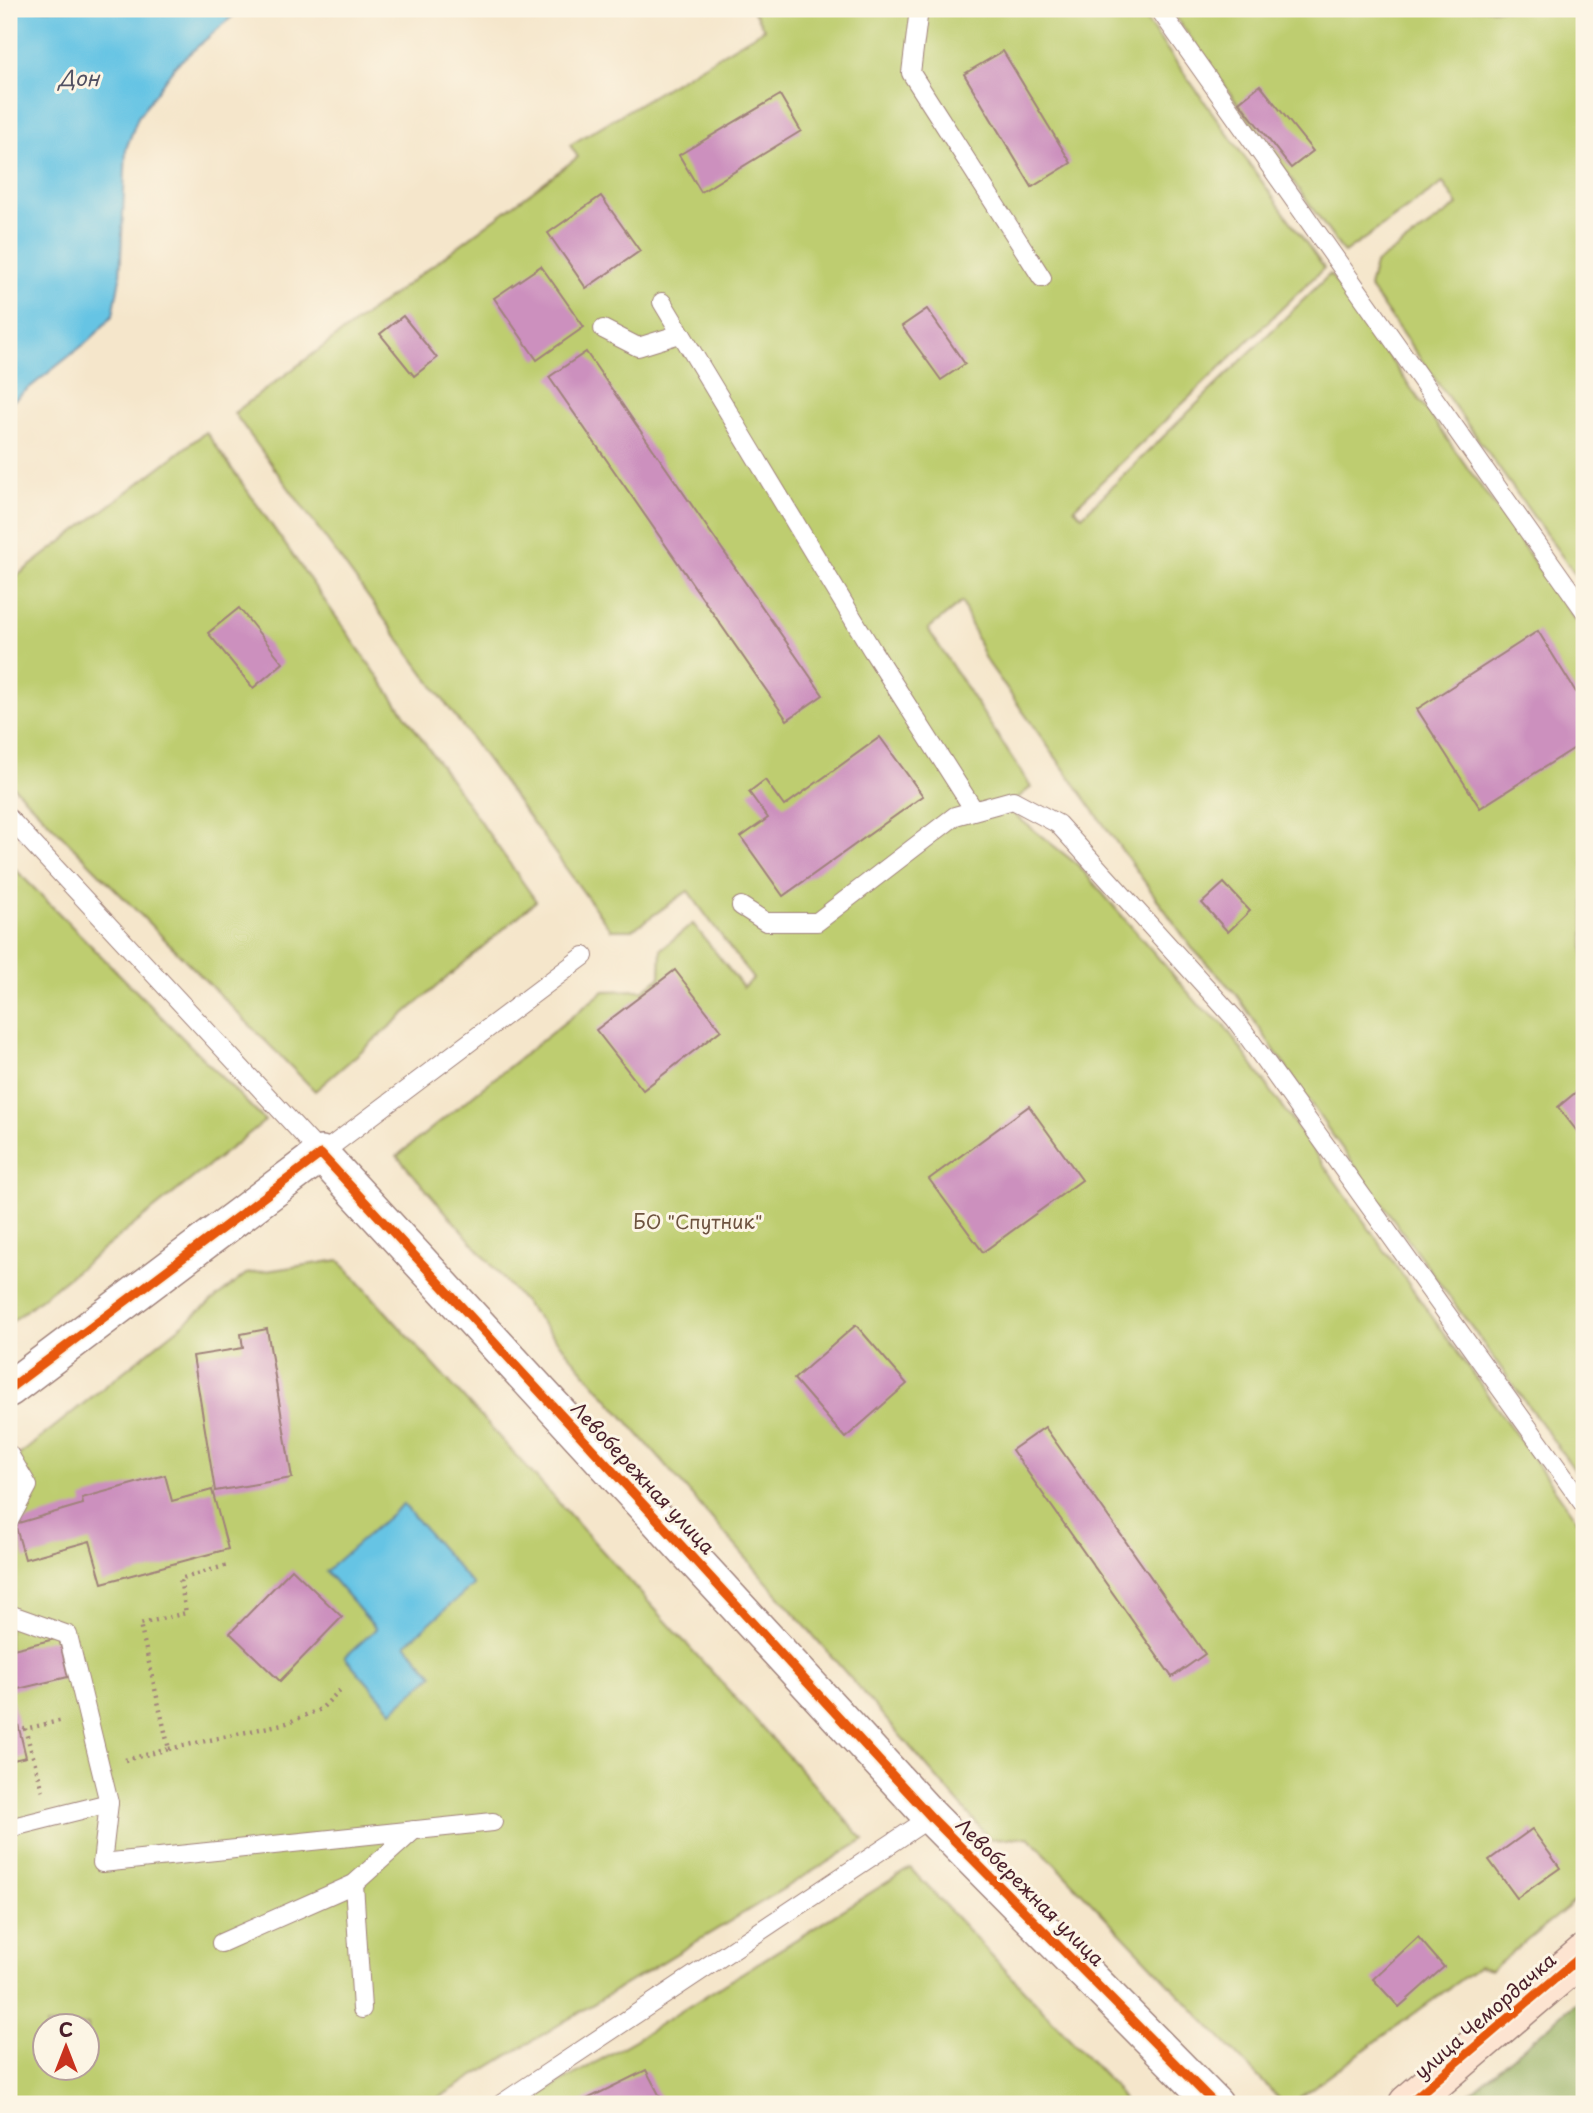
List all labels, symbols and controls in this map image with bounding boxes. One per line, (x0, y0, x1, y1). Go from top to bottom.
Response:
water label: Дон (57, 61, 102, 93)
park label: БО "Спутник" (633, 1207, 763, 1235)
street label: Левобережная улица (565, 1395, 722, 1560)
street label: Левобережная улица (950, 1811, 1111, 1972)
street label: улица Чемордачка (1407, 1946, 1562, 2085)
north arrow (32, 2011, 102, 2082)
text: С (59, 2015, 73, 2043)

